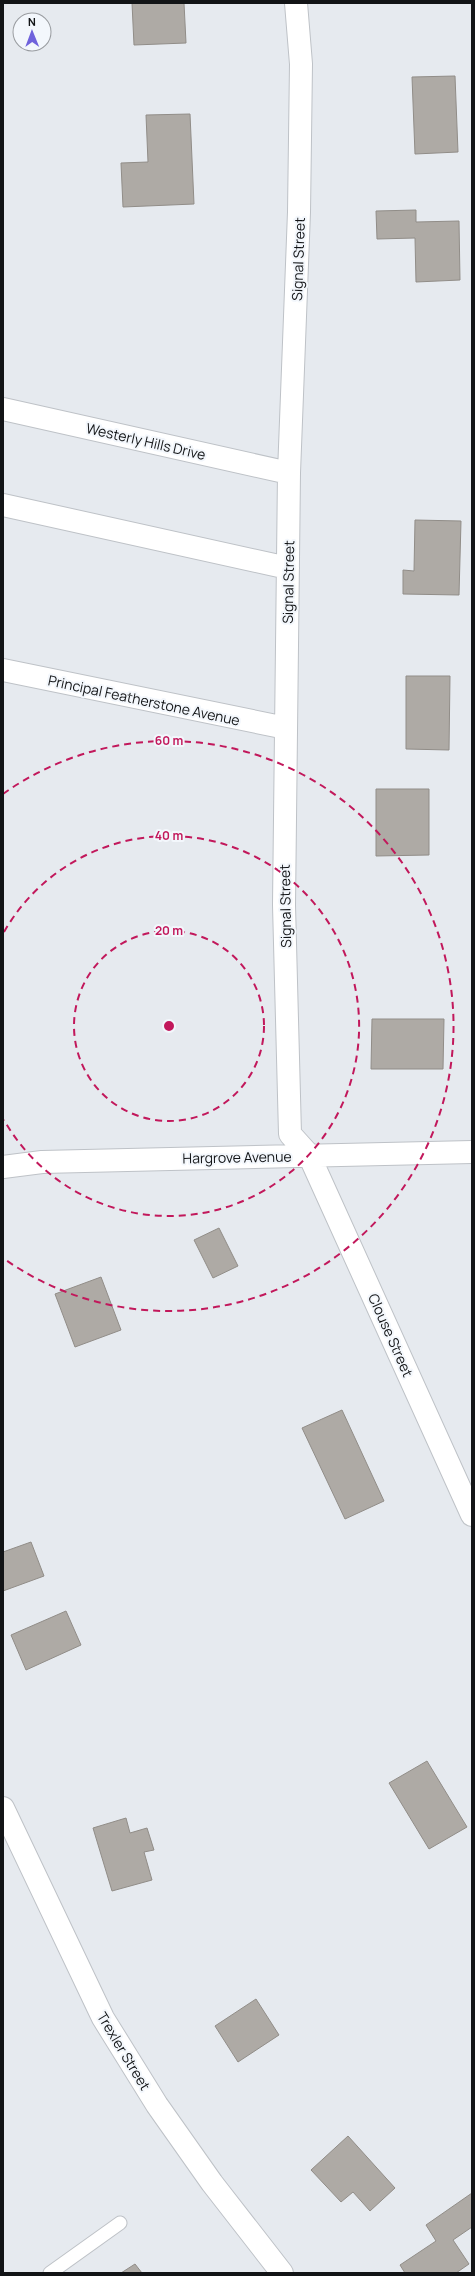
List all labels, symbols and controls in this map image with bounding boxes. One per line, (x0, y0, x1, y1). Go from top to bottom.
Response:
north arrow (12, 12, 52, 52)
text: N (28, 14, 36, 29)
street label: Signal Street (287, 217, 309, 301)
street label: Westerly Hills Drive (84, 418, 208, 464)
street label: Signal Street (278, 540, 298, 624)
street label: Principal Featherstone Avenue (46, 670, 242, 730)
text: 60 m (155, 732, 183, 749)
text: 40 m (155, 827, 183, 844)
street label: Signal Street (275, 864, 295, 948)
text: 20 m (155, 922, 183, 939)
centre of rings (162, 1019, 176, 1033)
street label: Hargrove Avenue (182, 1147, 292, 1167)
street label: Clouse Street (364, 1290, 418, 1380)
street label: Trexler Street (93, 2008, 155, 2094)

